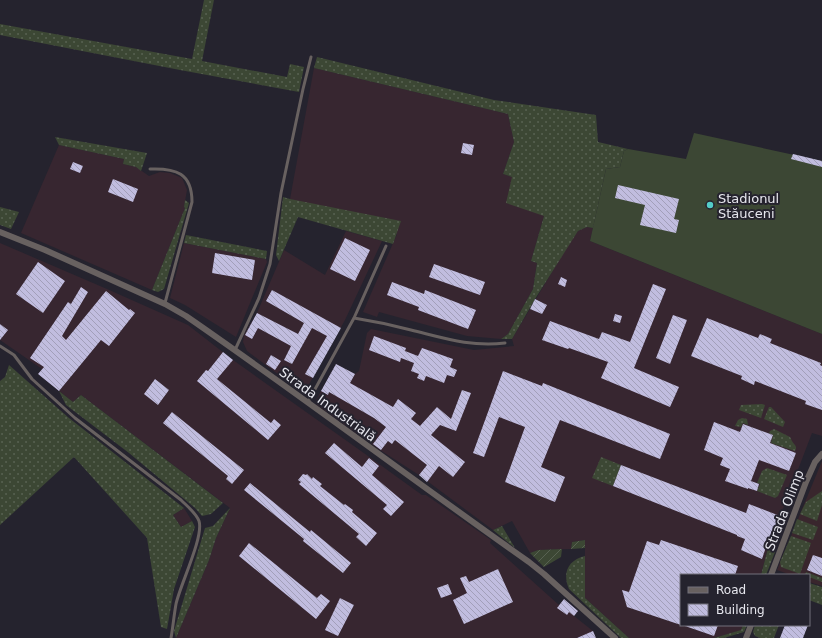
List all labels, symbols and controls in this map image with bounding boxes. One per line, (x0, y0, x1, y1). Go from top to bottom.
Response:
place label: Stadionul Stăuceni (718, 191, 779, 221)
marker: Stadionul Stăuceni (705, 200, 715, 210)
street label: Strada Industrială (276, 364, 379, 445)
street label: Strada Olimp (762, 468, 807, 553)
legend (680, 574, 810, 626)
text: Road (716, 583, 746, 597)
text: Building (716, 603, 765, 617)

